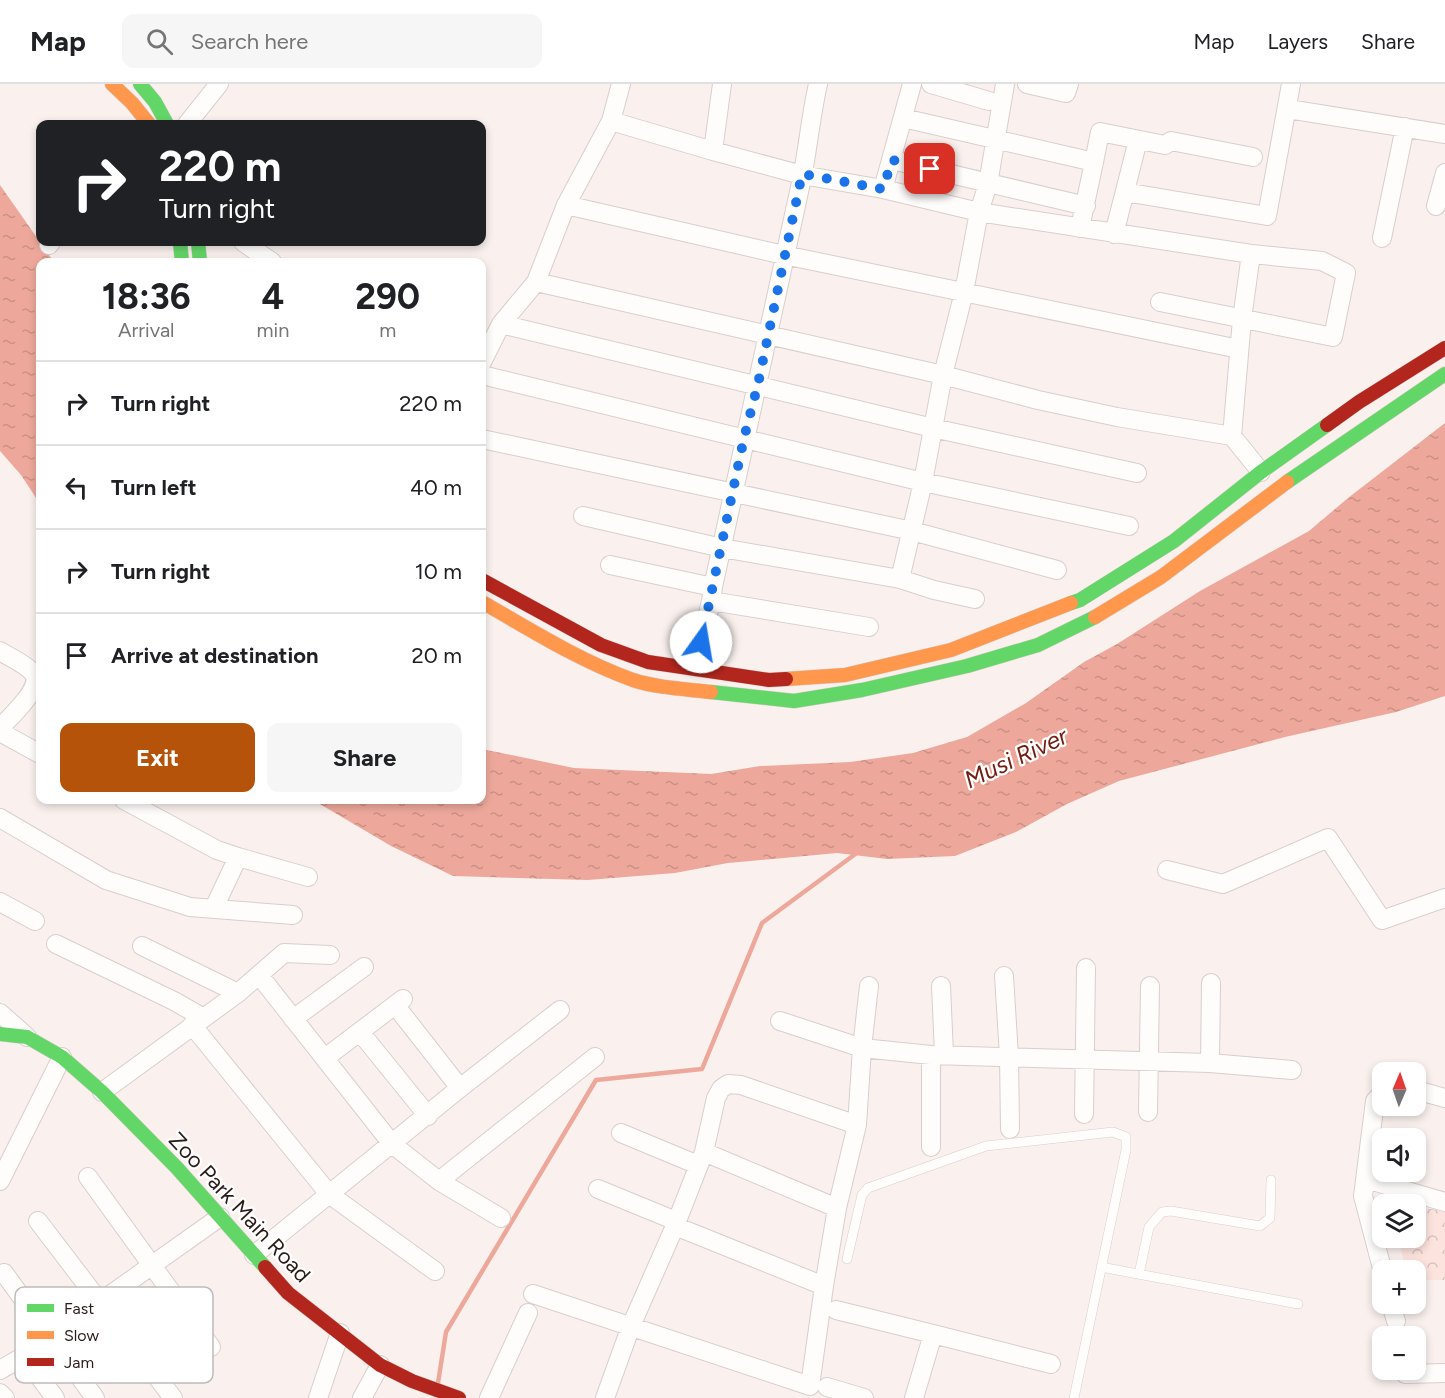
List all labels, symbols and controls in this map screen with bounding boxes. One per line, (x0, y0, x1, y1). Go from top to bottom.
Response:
search box (122, 14, 542, 68)
text: Map (30, 24, 86, 58)
icon: search (143, 25, 176, 58)
text: Search here (191, 28, 308, 55)
text: Map (1194, 29, 1234, 54)
text: Layers (1267, 29, 1328, 54)
text: Share (1361, 29, 1415, 54)
text: 220 m (159, 141, 281, 192)
pin (904, 143, 955, 194)
icon: right (60, 144, 138, 222)
icon: arrive (913, 152, 946, 185)
text: Turn right (159, 192, 275, 225)
text: 18:36 (102, 275, 191, 318)
text: 4 (262, 275, 284, 318)
text: 290 (355, 275, 420, 318)
text: Arrival (118, 318, 175, 342)
text: min (257, 318, 289, 342)
text: m (379, 318, 396, 342)
icon: right (60, 387, 93, 420)
text: Turn right (111, 390, 210, 417)
text: 220 m (399, 390, 462, 417)
icon: left (60, 471, 93, 504)
text: Turn left (111, 474, 197, 501)
text: 40 m (410, 474, 462, 501)
icon: right (60, 555, 93, 588)
text: Turn right (111, 558, 210, 585)
text: 10 m (415, 558, 462, 585)
position arrow (669, 610, 733, 674)
icon: arrive (60, 639, 93, 672)
text: Arrive at destination (111, 642, 319, 669)
text: 20 m (411, 642, 462, 669)
water label: Musi River (960, 721, 1073, 794)
button: Exit (60, 723, 255, 792)
button: Share (267, 723, 462, 792)
north arrow (1372, 1062, 1426, 1116)
map controls (1372, 1062, 1426, 1380)
street label: Zoo Park Main Road (163, 1127, 316, 1288)
button: sound (1372, 1128, 1426, 1182)
button: layers (1372, 1194, 1426, 1248)
button: + (1372, 1260, 1426, 1314)
legend (15, 1287, 213, 1383)
text: Fast (64, 1299, 94, 1318)
text: Slow (64, 1326, 99, 1345)
button: − (1372, 1326, 1426, 1380)
text: Jam (64, 1353, 94, 1372)

